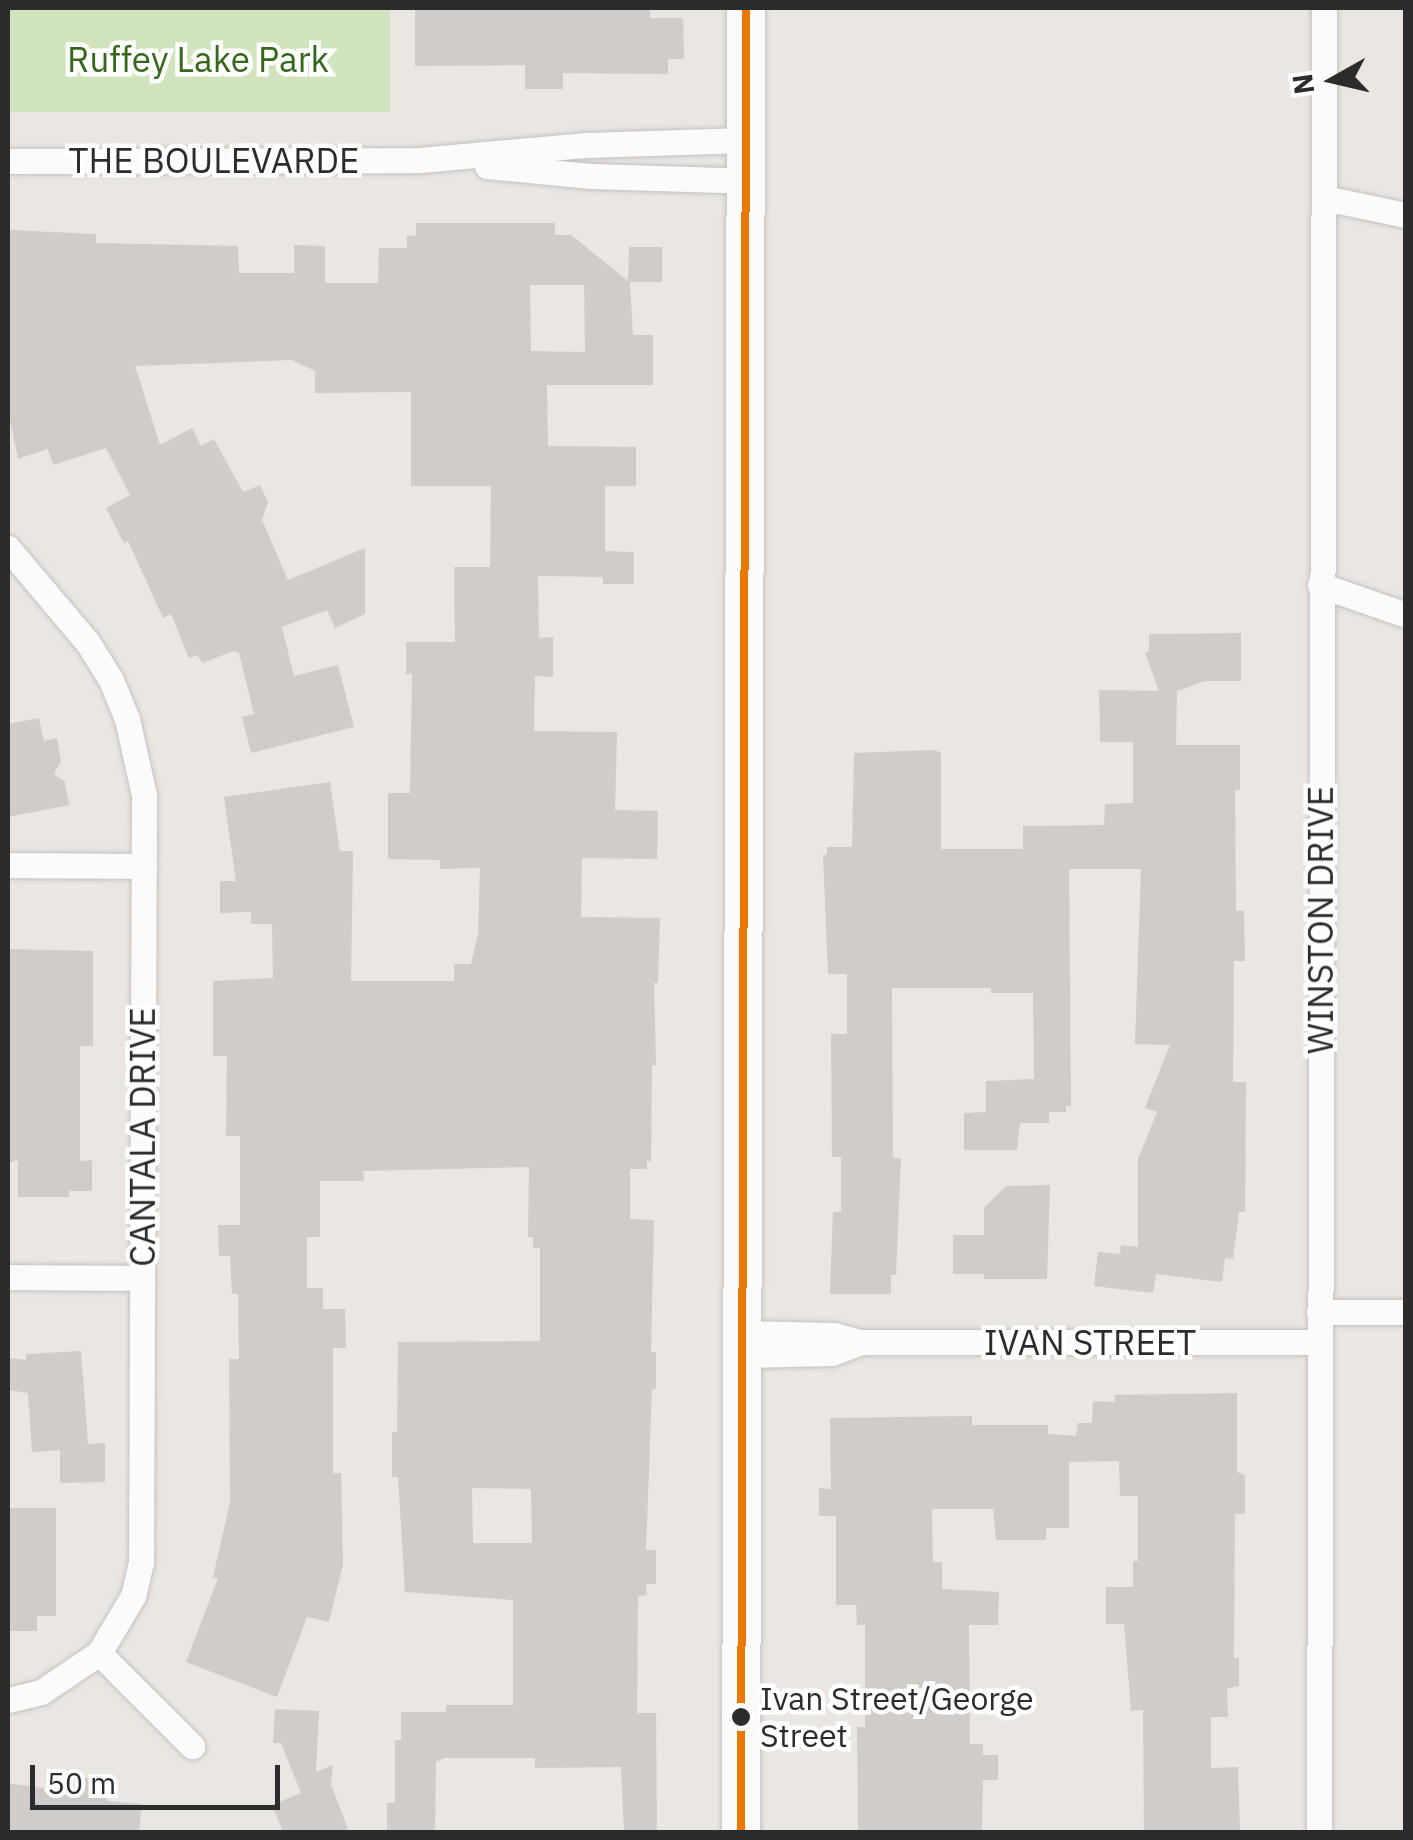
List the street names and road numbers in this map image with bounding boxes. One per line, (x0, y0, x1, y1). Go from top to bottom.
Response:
street label: THE BOULEVARDE (69, 139, 359, 181)
street label: WINSTON DRIVE (1299, 786, 1341, 1054)
street label: CANTALA DRIVE (121, 1007, 163, 1267)
street label: IVAN STREET (984, 1321, 1196, 1363)

